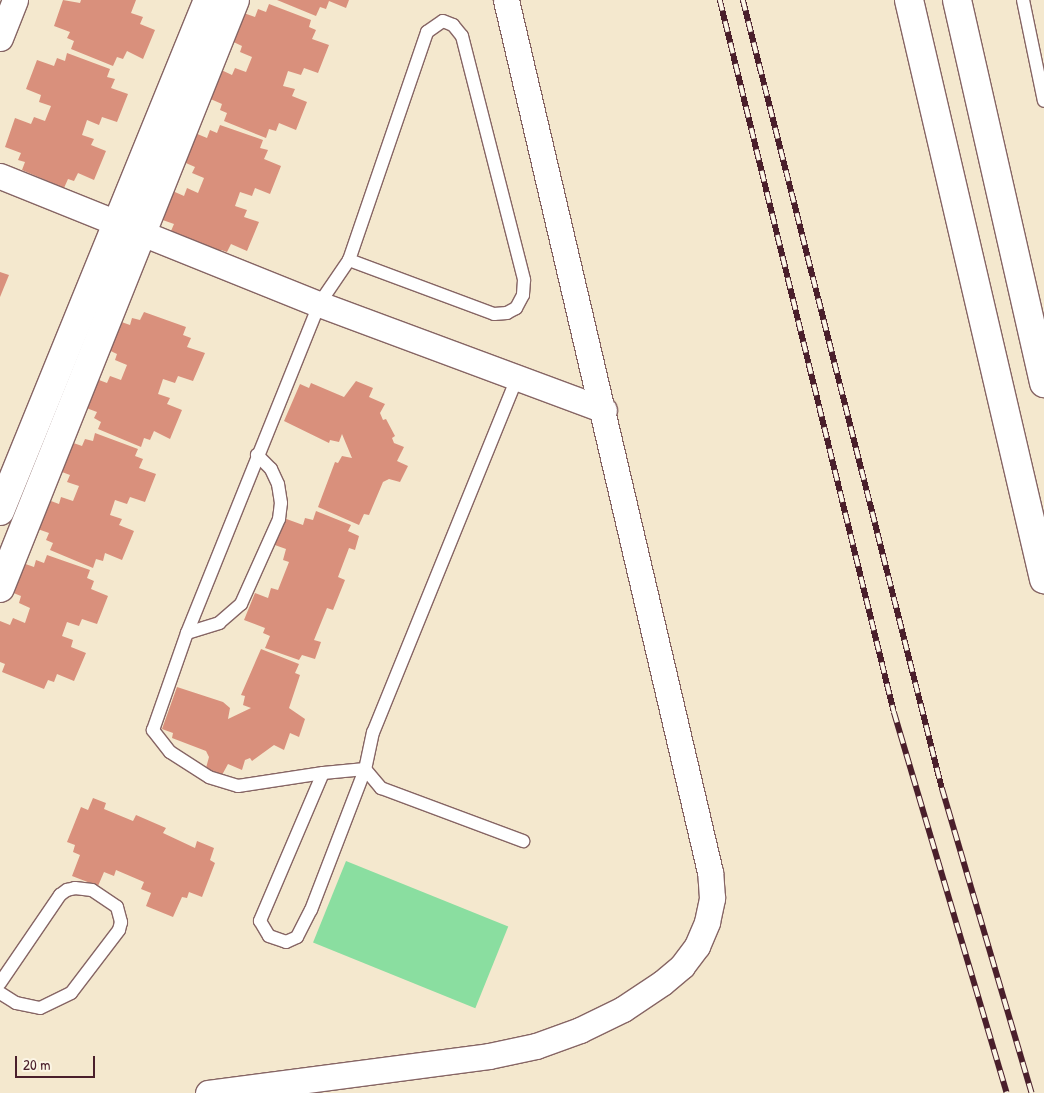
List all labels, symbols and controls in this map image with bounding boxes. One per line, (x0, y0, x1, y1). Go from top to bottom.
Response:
scale bar (18, 1046, 98, 1078)
text: 20 m (23, 1054, 50, 1075)

